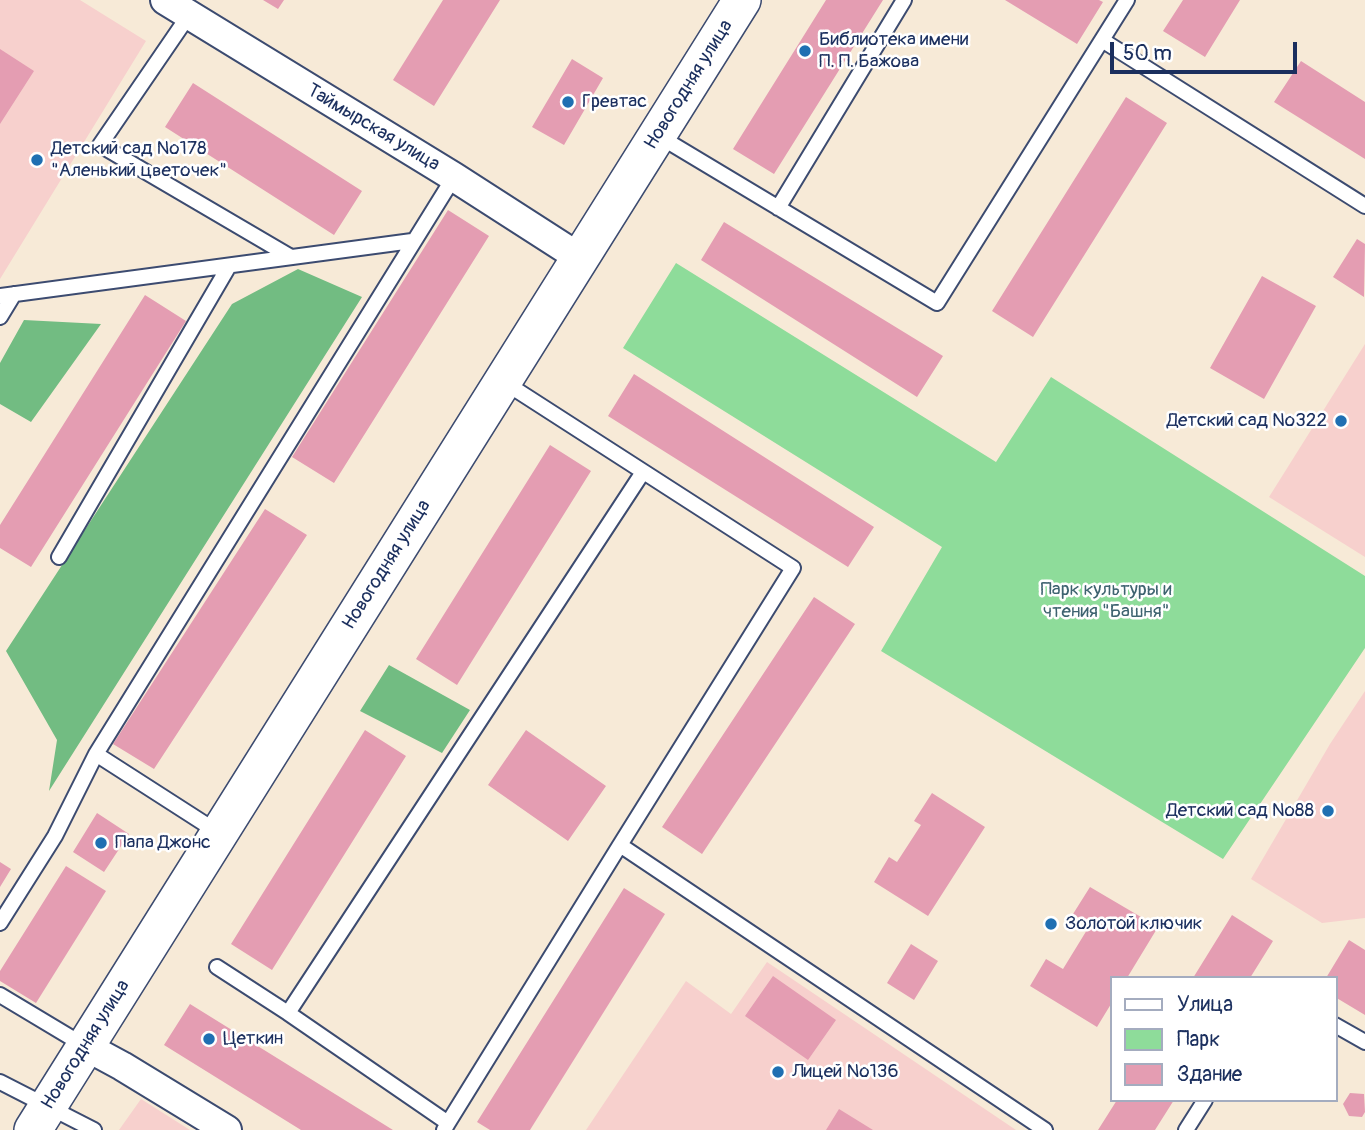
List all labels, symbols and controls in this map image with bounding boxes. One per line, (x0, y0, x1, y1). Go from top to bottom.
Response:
street label: Новогодняя улица (640, 16, 738, 154)
scale bar (1113, 28, 1300, 72)
place label: Библиотека имени П. П. Бажова (819, 29, 968, 73)
text: 50 m (1123, 40, 1172, 67)
marker: Библиотека имени П. П. Бажова (797, 43, 813, 59)
street label: Таймырская улица (302, 79, 444, 177)
place label: Гревтас (582, 91, 647, 113)
marker: Гревтас (560, 94, 576, 110)
place label: Детский сад №178 "Аленький цветочек" (51, 138, 227, 182)
marker: Детский сад №178 "Аленький цветочек" (29, 152, 45, 168)
place label: Детский сад №322 (1167, 410, 1327, 432)
marker: Детский сад №322 (1333, 413, 1349, 429)
street label: Новогодняя улица (338, 496, 436, 634)
park label: Парк культуры и чтения "Башня" (1040, 579, 1172, 623)
place label: Детский сад №88 (1166, 800, 1314, 822)
marker: Детский сад №88 (1320, 803, 1336, 819)
place label: Папа Джонс (115, 832, 211, 854)
marker: Папа Джонс (93, 835, 109, 851)
place label: Золотой ключик (1065, 913, 1202, 935)
marker: Золотой ключик (1043, 916, 1059, 932)
street label: Новогодняя улица (37, 976, 135, 1114)
legend (1110, 976, 1337, 1102)
text: Улица (1177, 991, 1233, 1018)
text: Парк (1177, 1026, 1220, 1053)
place label: Цеткин (223, 1028, 283, 1050)
marker: Цеткин (201, 1031, 217, 1047)
place label: Лицей №136 (792, 1061, 899, 1083)
text: Здание (1177, 1061, 1242, 1088)
marker: Лицей №136 (770, 1064, 786, 1080)

